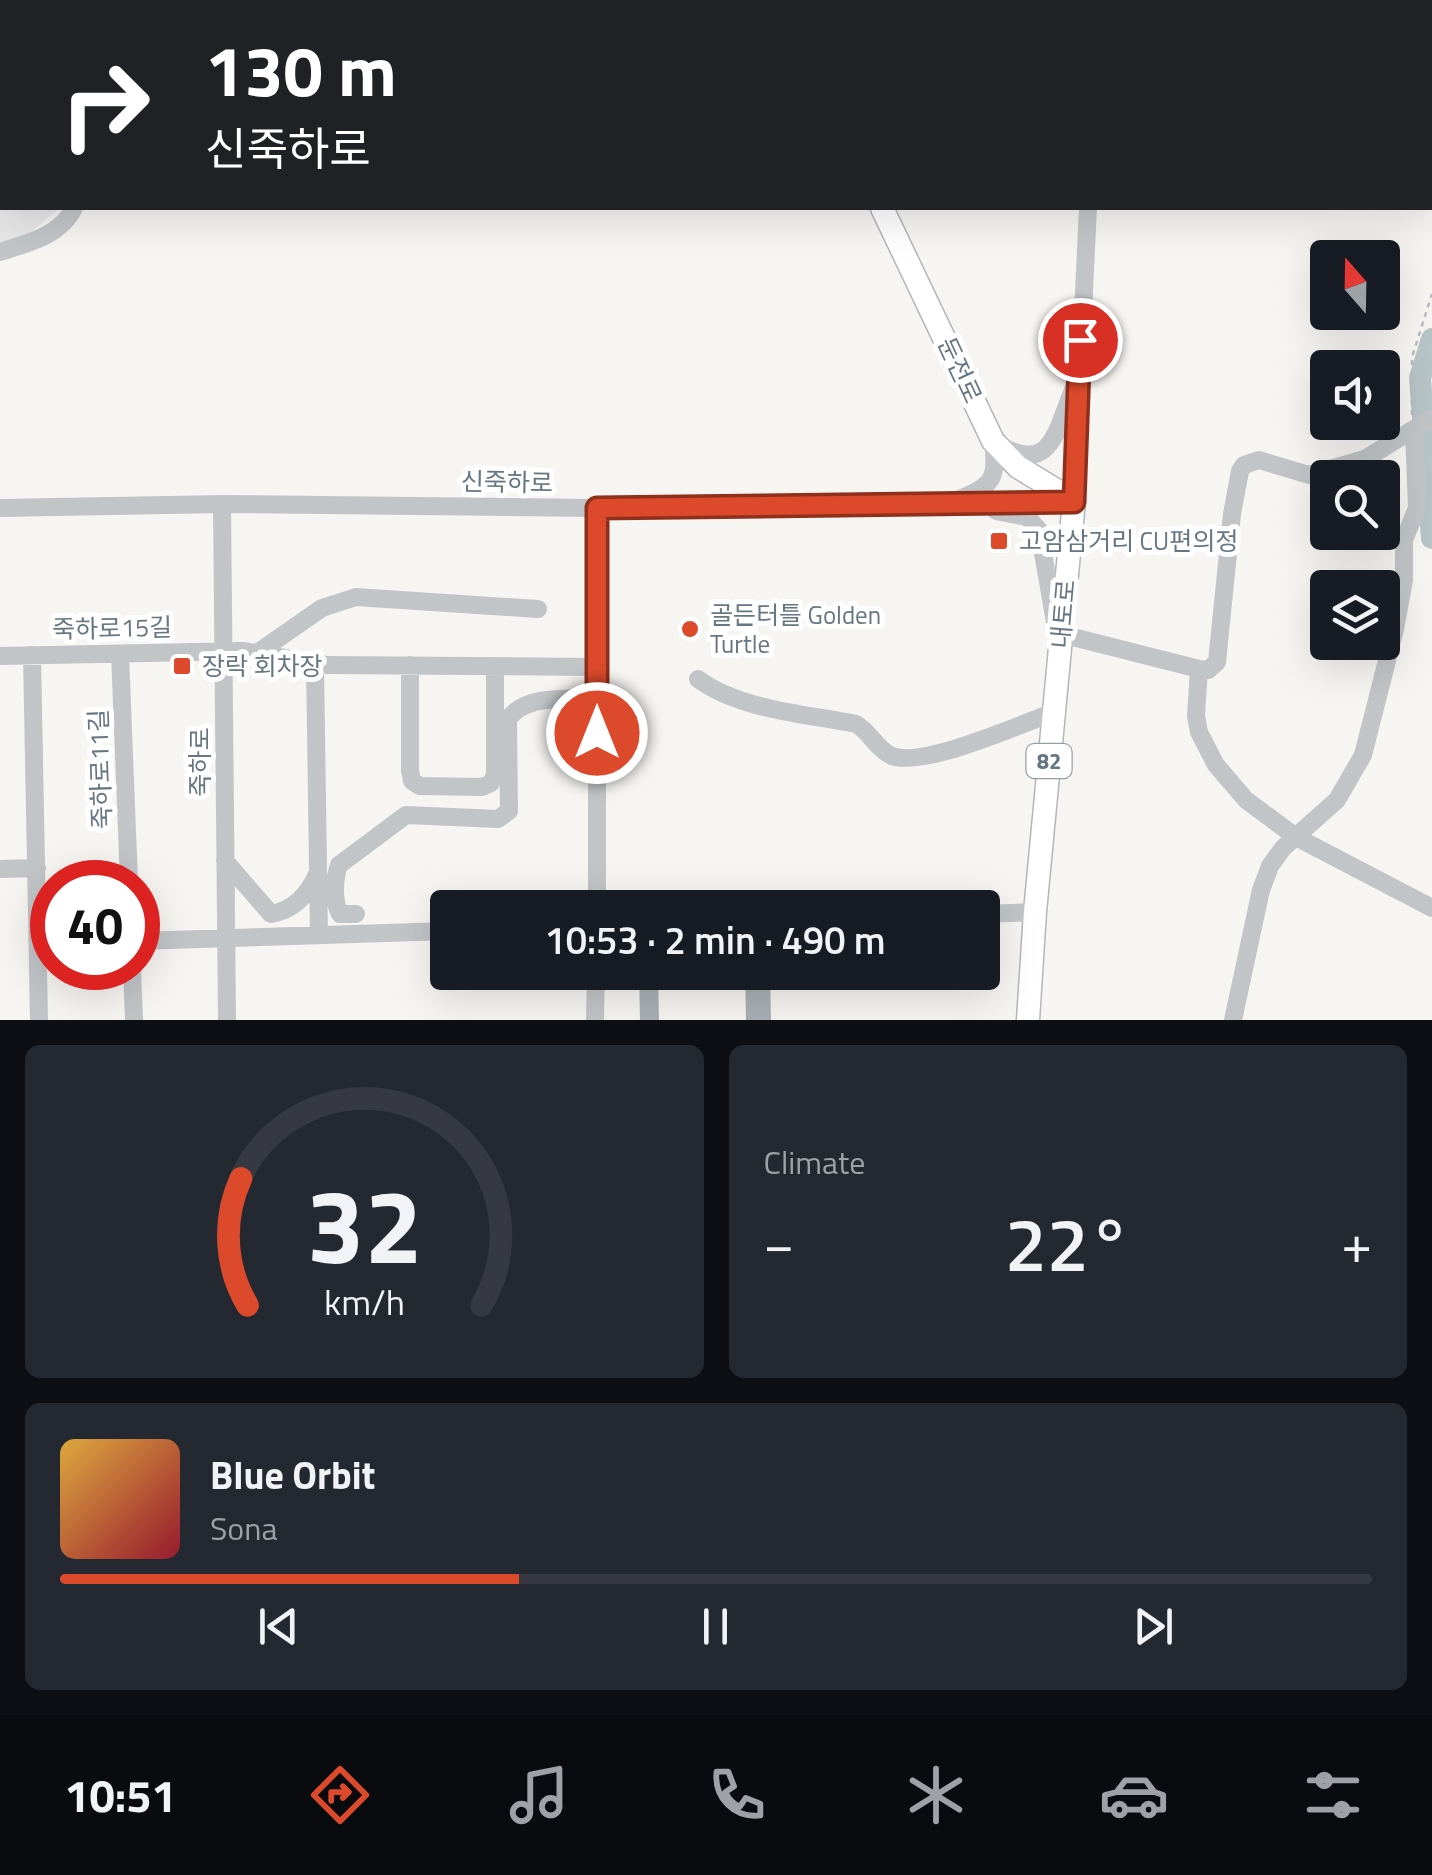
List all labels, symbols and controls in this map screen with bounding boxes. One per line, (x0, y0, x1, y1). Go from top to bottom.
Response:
text: 130 m (205, 17, 397, 123)
icon: right (40, 40, 170, 170)
text: 신죽하로 (205, 114, 371, 182)
north arrow (1310, 240, 1400, 330)
map controls (1310, 240, 1400, 660)
pin (1038, 298, 1123, 383)
icon: arrive (1053, 313, 1108, 368)
street label: 둔전로 (928, 331, 992, 409)
button: sound (1310, 350, 1400, 440)
button: search (1310, 460, 1400, 550)
street label: 신죽하로 (461, 462, 553, 502)
place label: 고암삼거리 CU편의정 (1019, 522, 1238, 560)
marker: 고암삼거리 CU편의정 (988, 530, 1010, 552)
button: layers (1310, 570, 1400, 660)
street label: 내토로 (1041, 578, 1085, 650)
place label: 골든터틀 Golden Turtle (710, 596, 881, 663)
street label: 죽하로15길 (52, 608, 172, 648)
marker: 골든터틀 Golden Turtle (679, 618, 701, 640)
place label: 장락 회차장 (202, 647, 323, 685)
marker: 장락 회차장 (171, 655, 193, 677)
position arrow (545, 681, 649, 785)
street label: 죽하로11길 (79, 708, 121, 830)
street label: 죽하로 (181, 727, 219, 797)
road number: 82 (1026, 744, 1072, 778)
speed limit sign: 40 (30, 860, 160, 990)
text: 10:53 · 2 min · 490 m (544, 911, 886, 969)
text: Climate (764, 1138, 865, 1186)
text: 32 (306, 1145, 422, 1303)
text: 22° (1005, 1186, 1131, 1300)
text: − (764, 1201, 794, 1284)
text: + (1341, 1201, 1372, 1284)
text: km/h (324, 1274, 405, 1329)
text: Blue Orbit (210, 1446, 375, 1504)
text: Sona (210, 1504, 277, 1552)
icon: previous (251, 1599, 306, 1654)
icon: pause (688, 1599, 743, 1654)
icon: next (1126, 1599, 1181, 1654)
icon: directions (305, 1760, 375, 1830)
icon: music (504, 1760, 574, 1830)
icon: phone (702, 1760, 772, 1830)
icon: climate (901, 1760, 971, 1830)
icon: car (1099, 1760, 1169, 1830)
icon: filters (1298, 1760, 1368, 1830)
text: 10:51 (64, 1761, 177, 1829)

